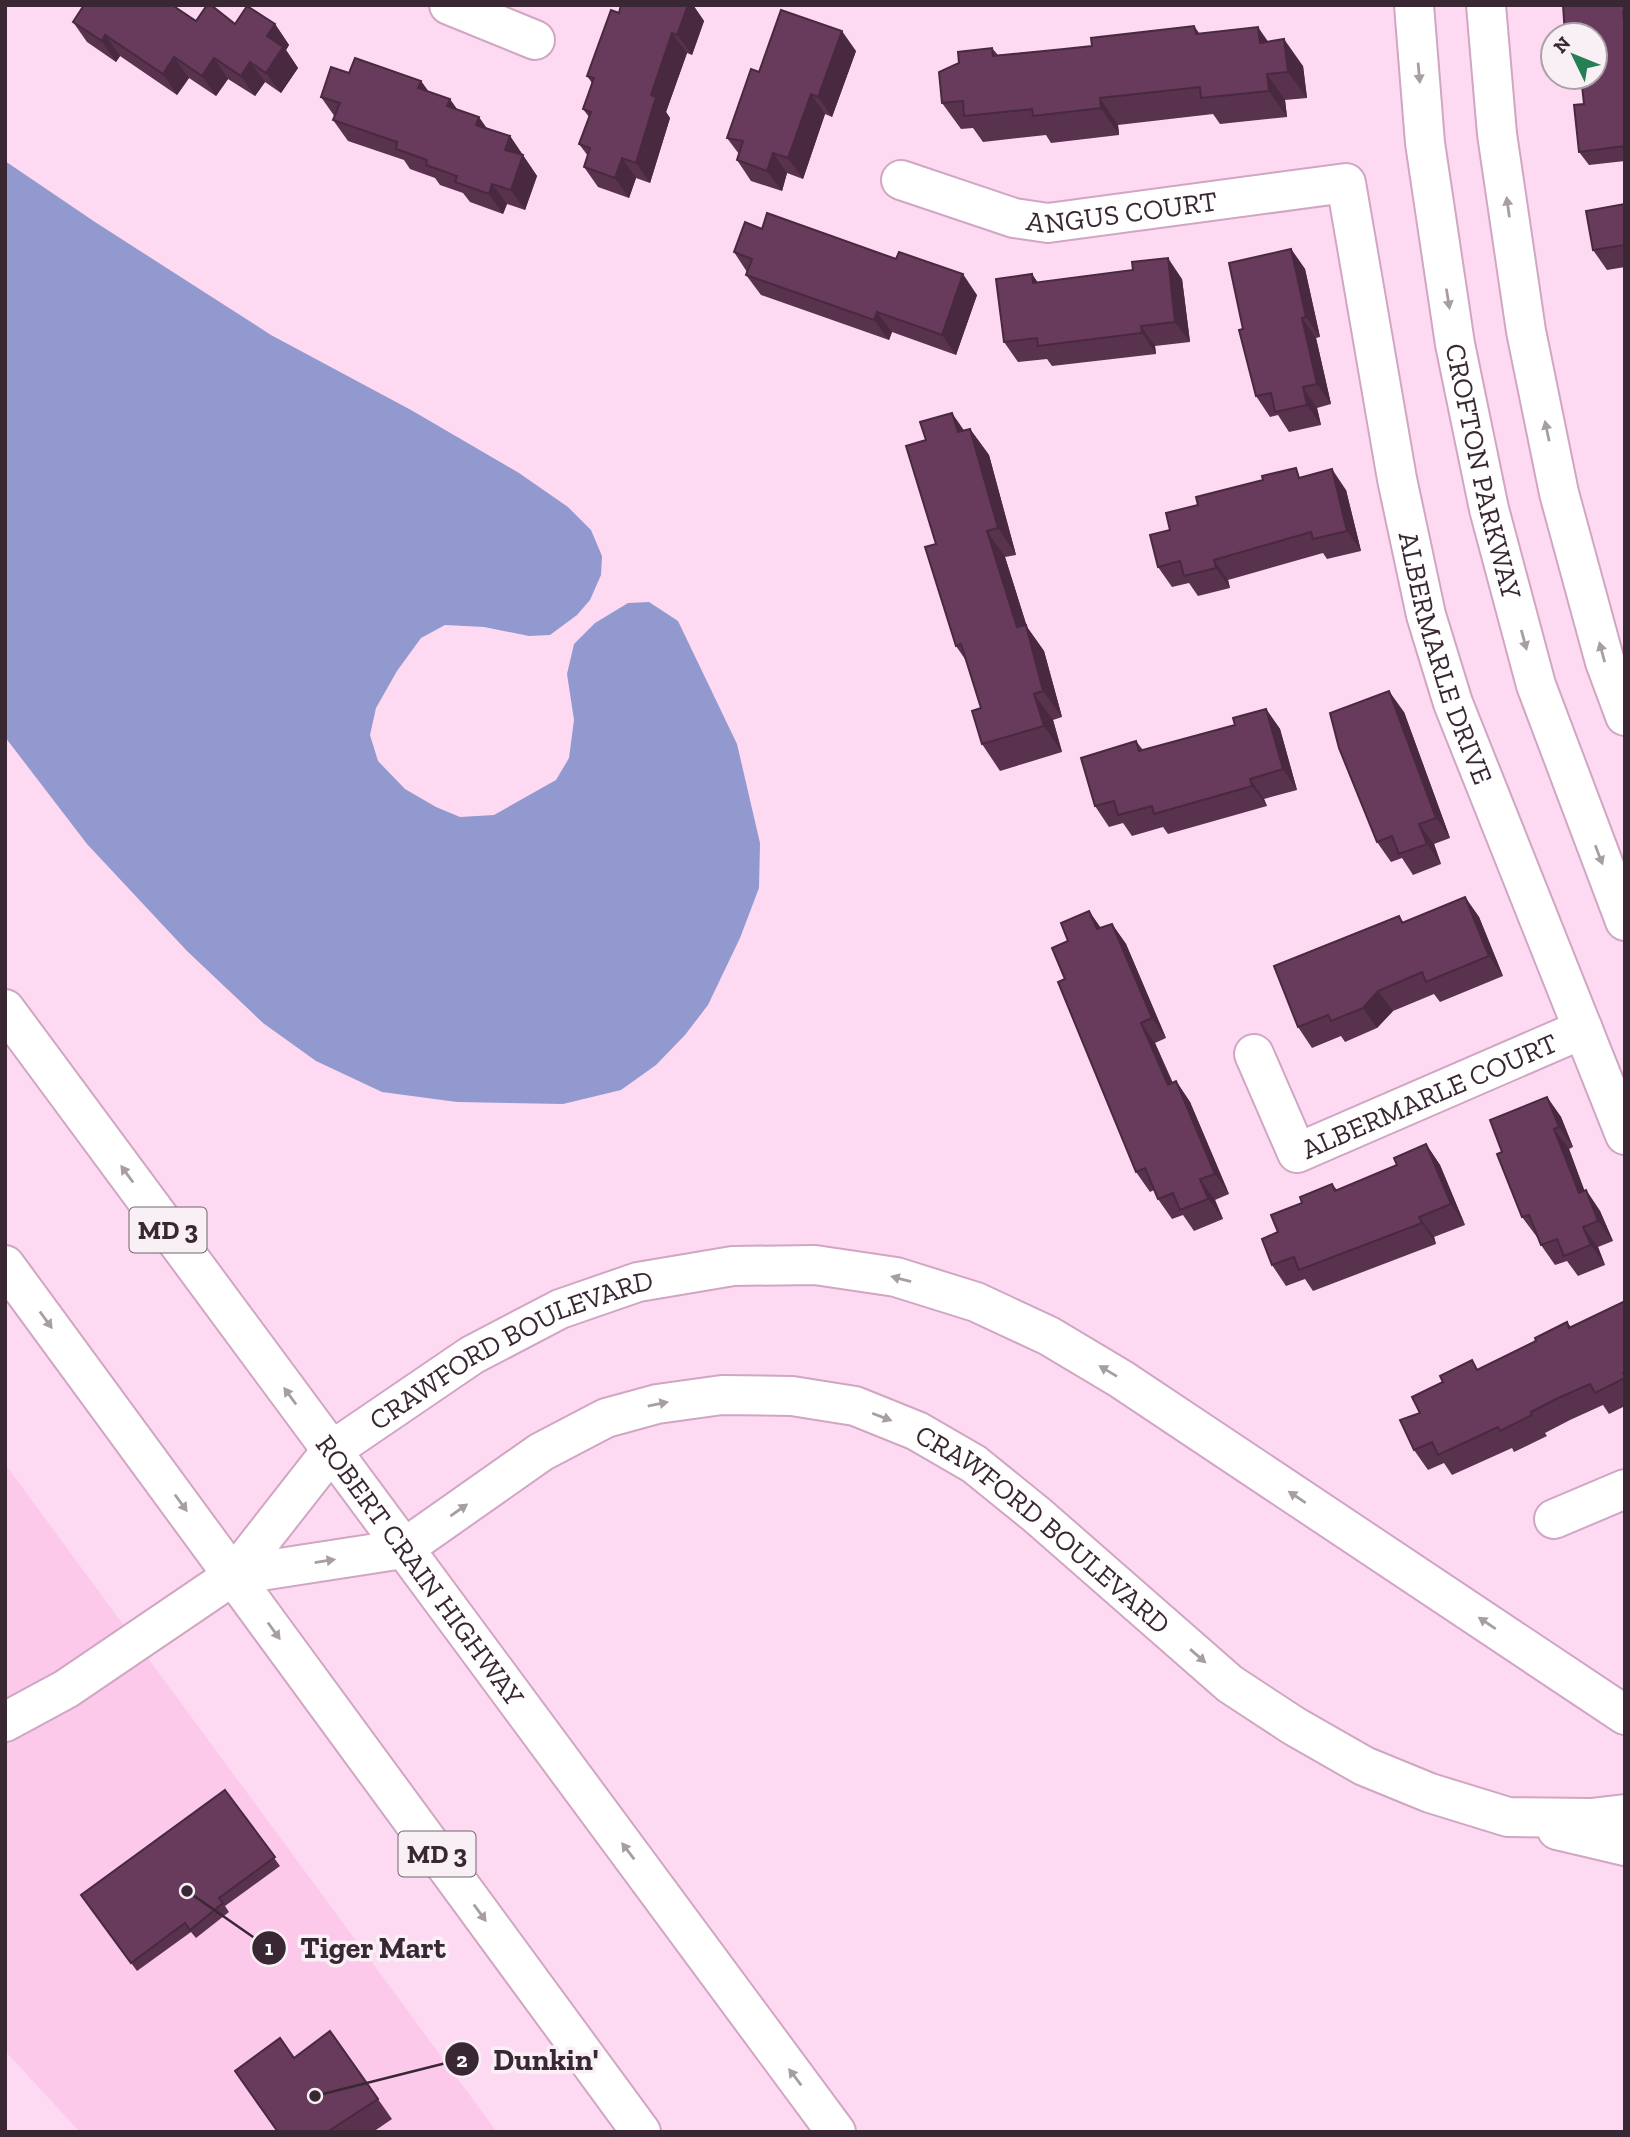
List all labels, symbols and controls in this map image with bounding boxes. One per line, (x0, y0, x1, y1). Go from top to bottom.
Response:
north arrow (1539, 21, 1609, 91)
text: N (1549, 32, 1575, 58)
one-way arrow (1414, 62, 1425, 84)
street label: ANGUS COURT (1024, 184, 1219, 240)
one-way arrow (1502, 196, 1513, 218)
one-way arrow (1443, 288, 1454, 310)
street label: CROFTON PARKWAY (1439, 340, 1529, 603)
one-way arrow (1541, 420, 1552, 442)
street label: ALBERMARLE DRIVE (1392, 528, 1500, 789)
one-way arrow (1520, 630, 1530, 651)
one-way arrow (1597, 641, 1607, 662)
one-way arrow (1594, 844, 1605, 865)
street label: ALBERMARLE COURT (1296, 1026, 1562, 1166)
one-way arrow (120, 1165, 134, 1183)
road number: MD 3 (130, 1208, 206, 1252)
street label: CRAWFORD BOULEVARD (363, 1263, 655, 1437)
one-way arrow (890, 1274, 911, 1284)
one-way arrow (38, 1311, 52, 1329)
one-way arrow (1098, 1365, 1117, 1377)
one-way arrow (284, 1387, 298, 1405)
one-way arrow (647, 1399, 669, 1410)
one-way arrow (872, 1412, 893, 1423)
street label: CRAWFORD BOULEVARD (910, 1417, 1177, 1640)
street label: ROBERT CRAIN HIGHWAY (309, 1428, 532, 1713)
one-way arrow (1288, 1490, 1306, 1504)
one-way arrow (173, 1494, 188, 1512)
one-way arrow (450, 1503, 468, 1517)
one-way arrow (315, 1555, 337, 1566)
one-way arrow (1477, 1617, 1496, 1630)
one-way arrow (267, 1621, 281, 1640)
one-way arrow (1189, 1648, 1206, 1664)
road number: MD 3 (398, 1831, 476, 1876)
one-way arrow (621, 1842, 635, 1860)
one-way arrow (473, 1904, 487, 1922)
callout: Tiger Mart (251, 1922, 460, 1973)
text: Tiger Mart (300, 1930, 447, 1966)
text: 1 (265, 1935, 274, 1960)
callout: Dunkin' (445, 2034, 613, 2085)
text: Dunkin' (493, 2042, 599, 2078)
text: 2 (456, 2047, 468, 2072)
one-way arrow (789, 2068, 803, 2086)

